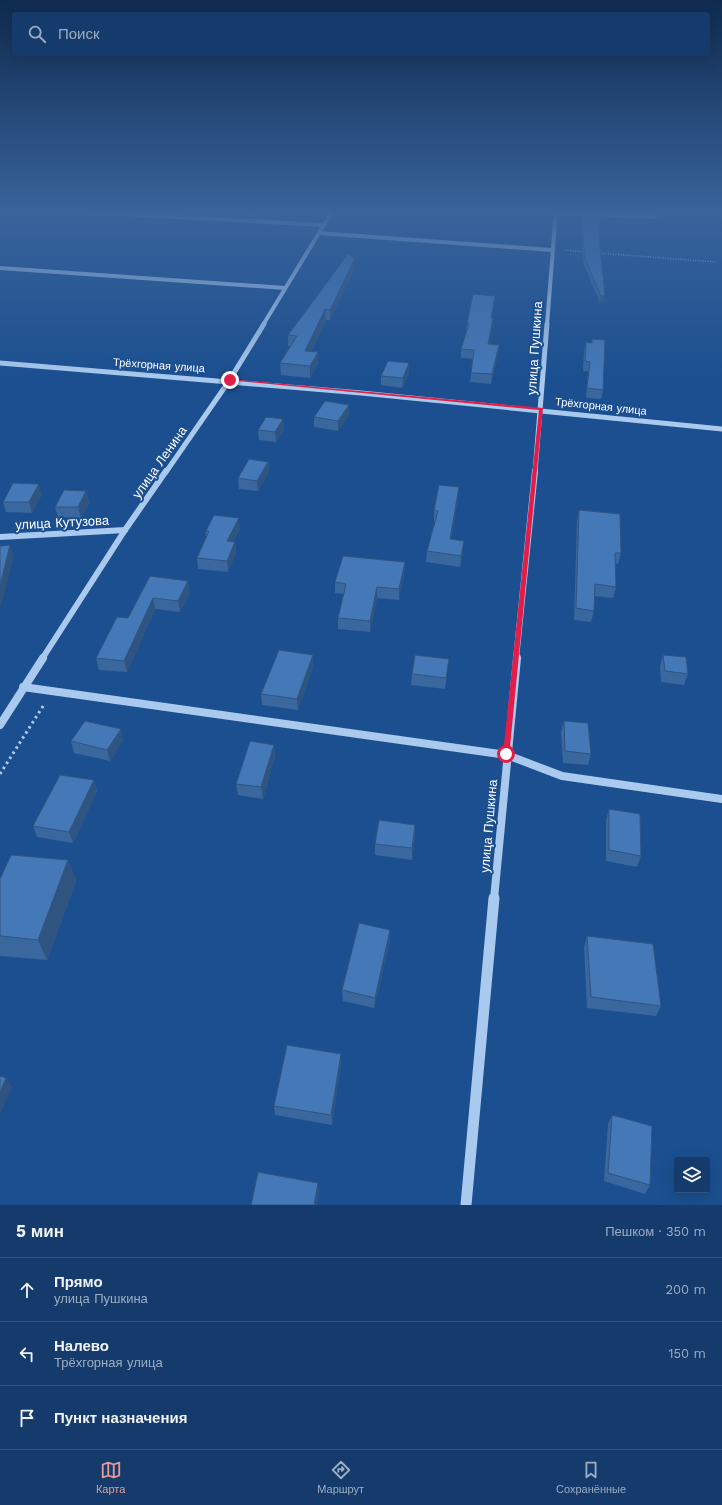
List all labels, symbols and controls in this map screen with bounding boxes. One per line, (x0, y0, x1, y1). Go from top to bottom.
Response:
search box (12, 12, 710, 56)
icon: search (26, 23, 48, 45)
text: Поиск (58, 25, 100, 43)
street label: улица Пушкина (524, 300, 545, 395)
street label: Трёхгорная улица (113, 356, 206, 375)
route end (221, 371, 239, 389)
street label: Трёхгорная улица (555, 395, 648, 418)
street label: улица Ленина (129, 423, 190, 501)
street label: улица Кутузова (15, 513, 110, 532)
route start (497, 745, 515, 763)
street label: улица Пушкина (477, 778, 500, 873)
map controls (674, 1157, 710, 1193)
button: layers (674, 1157, 710, 1193)
text: 5 мин (16, 1221, 64, 1241)
text: Пешком · 350 m (605, 1224, 706, 1239)
text: Прямо (54, 1273, 103, 1291)
icon: ahead (16, 1279, 38, 1301)
text: 200 m (665, 1282, 706, 1297)
text: улица Пушкина (54, 1291, 148, 1306)
text: Налево (54, 1337, 109, 1355)
icon: left (16, 1343, 38, 1365)
text: 150 m (668, 1346, 706, 1361)
text: Трёхгорная улица (54, 1355, 163, 1370)
icon: arrive (16, 1407, 38, 1429)
text: Пункт назначения (54, 1409, 187, 1427)
tab: Карта (96, 1459, 125, 1496)
tab: Маршрут (317, 1459, 364, 1496)
tab: Сохранённые (556, 1459, 626, 1496)

